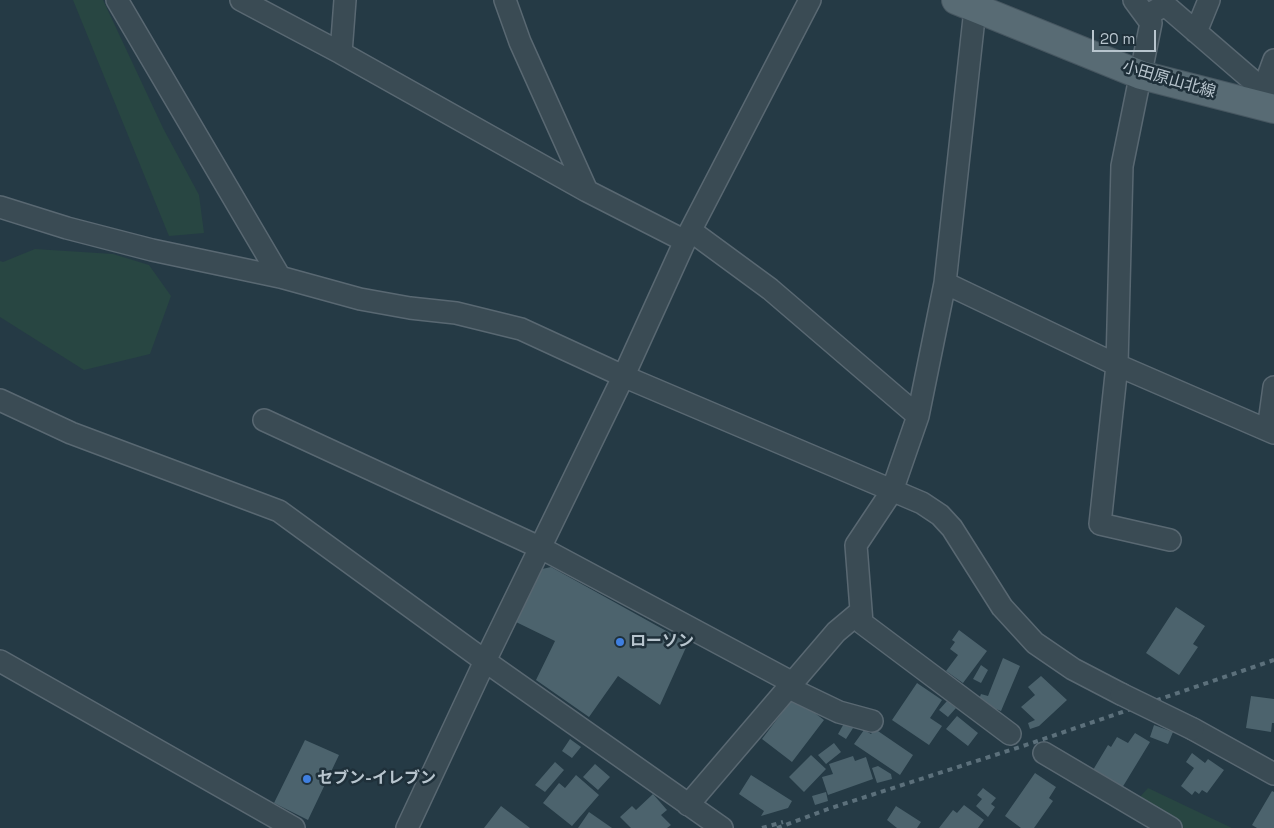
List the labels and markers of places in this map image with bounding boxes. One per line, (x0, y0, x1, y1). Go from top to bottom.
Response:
place label: ローソン (630, 632, 694, 652)
marker: ローソン (614, 636, 626, 648)
place label: セブン-イレブン (317, 769, 436, 789)
marker: セブン-イレブン (301, 773, 313, 785)

